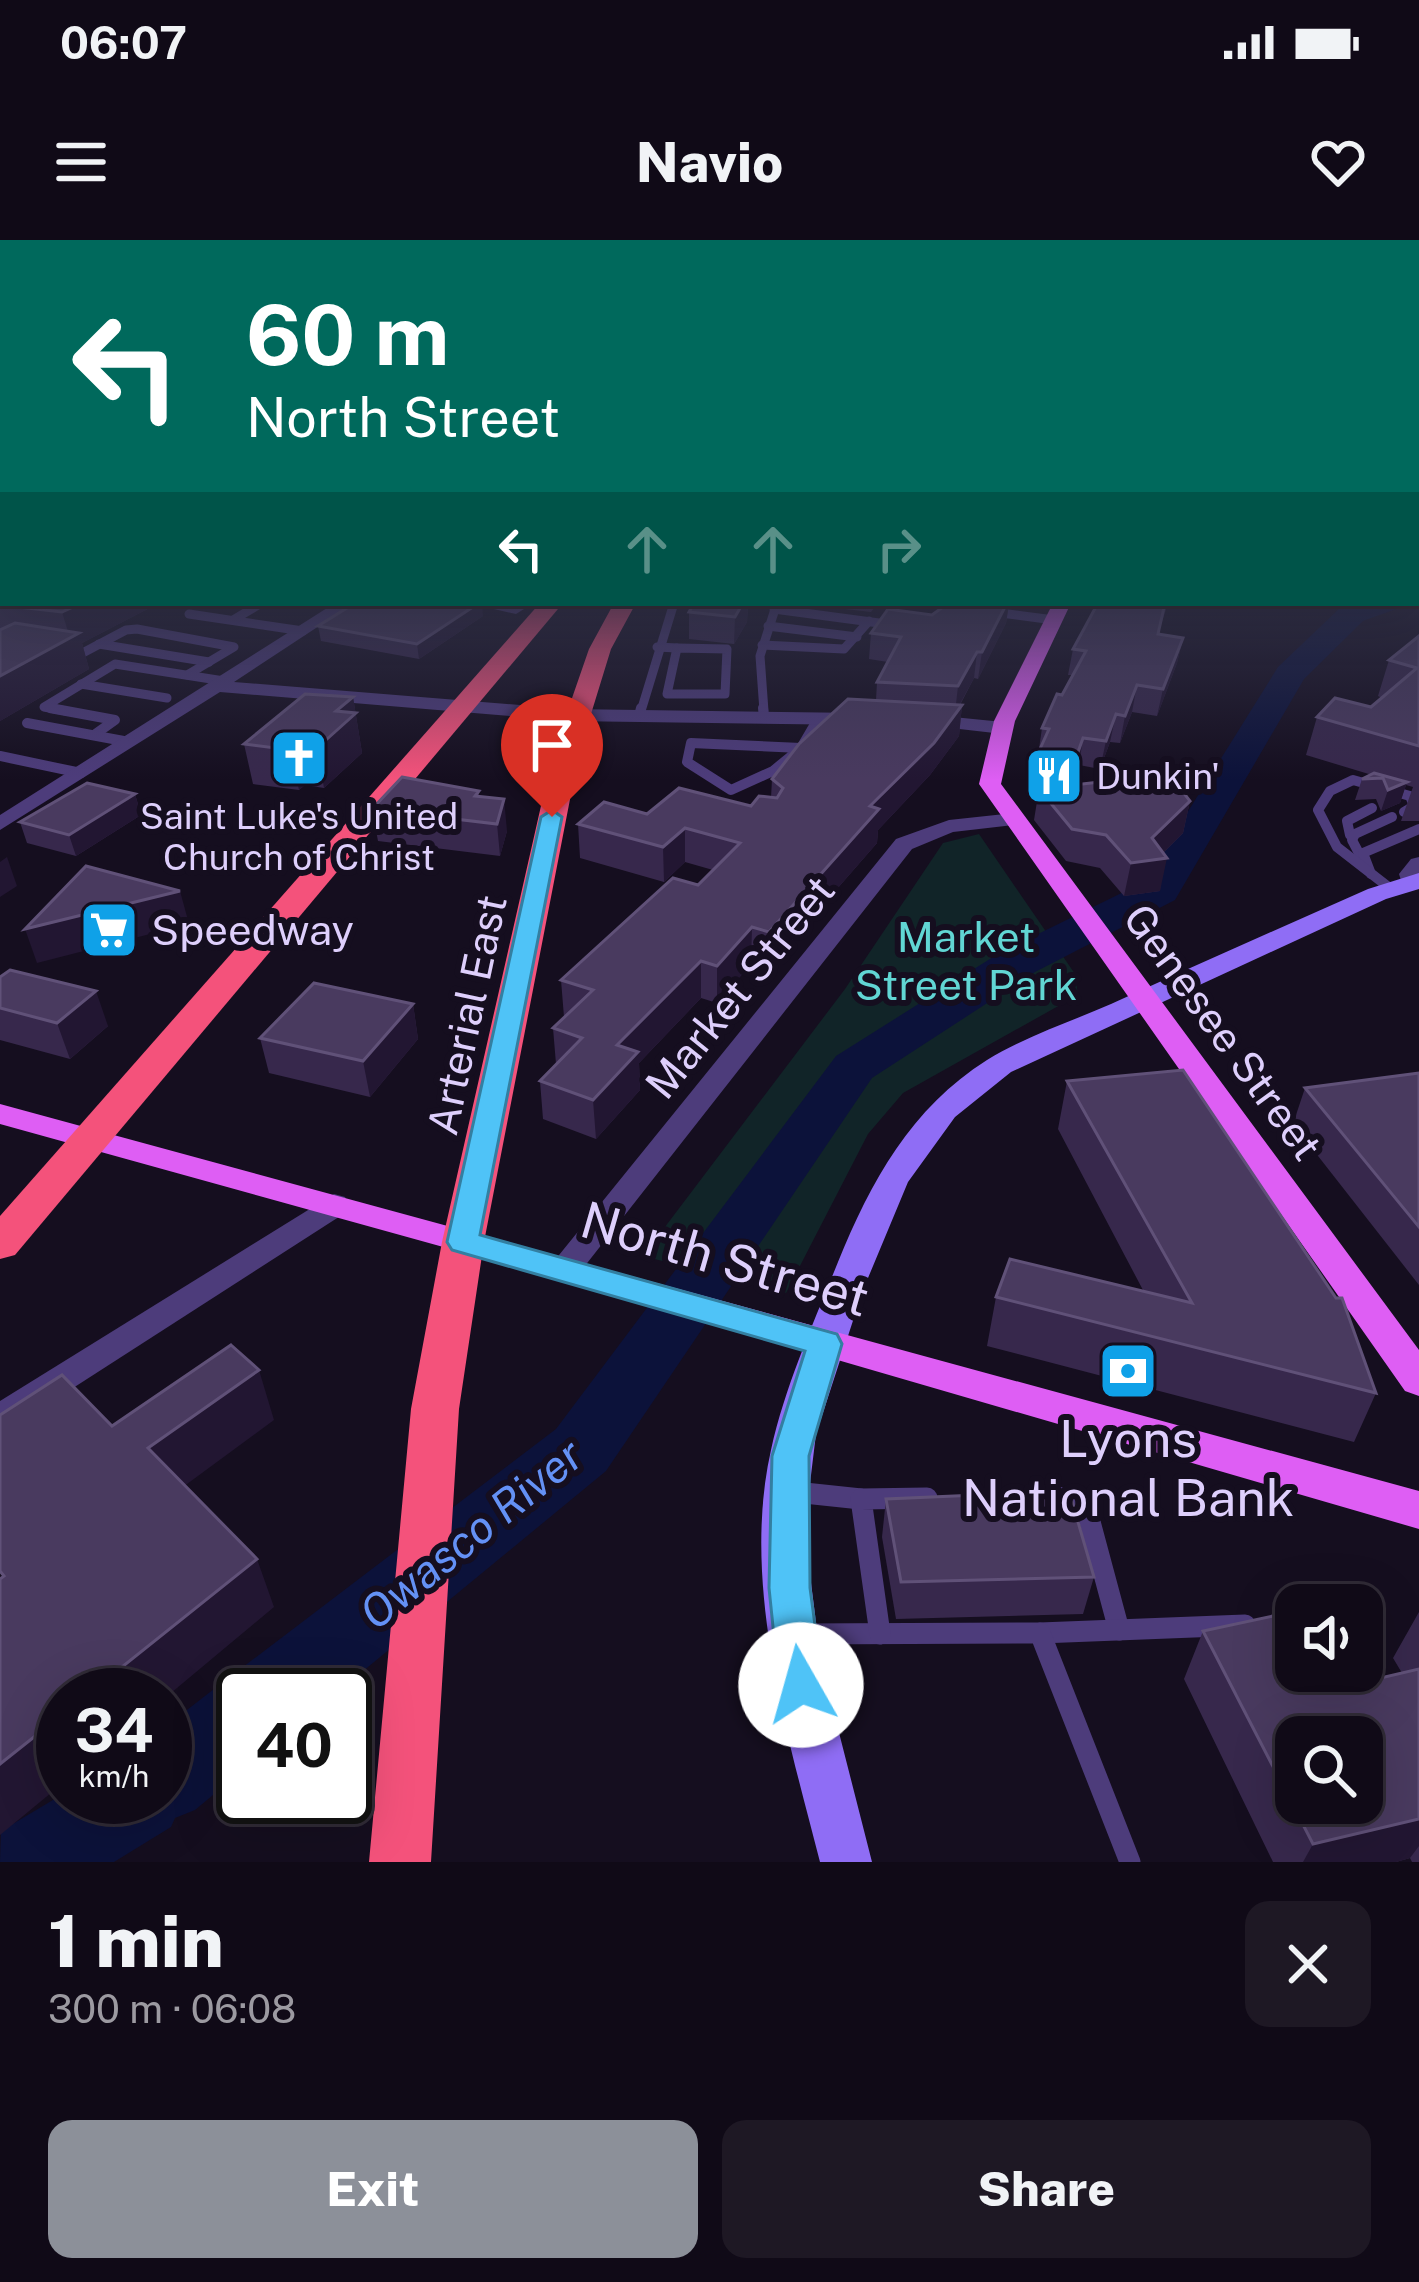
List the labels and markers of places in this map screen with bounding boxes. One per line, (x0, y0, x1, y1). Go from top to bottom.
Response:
pin (501, 694, 603, 817)
church icon: Saint Luke's United Church of Christ (268, 727, 330, 789)
restaurant icon: Dunkin' (1023, 745, 1085, 807)
place label: Dunkin' (1096, 755, 1220, 797)
place label: Saint Luke's United Church of Christ (140, 795, 458, 878)
supermarket icon: Speedway (78, 899, 140, 961)
place label: Speedway (151, 905, 354, 954)
bank icon: Lyons National Bank (1097, 1340, 1159, 1402)
place label: Lyons National Bank (962, 1409, 1294, 1527)

